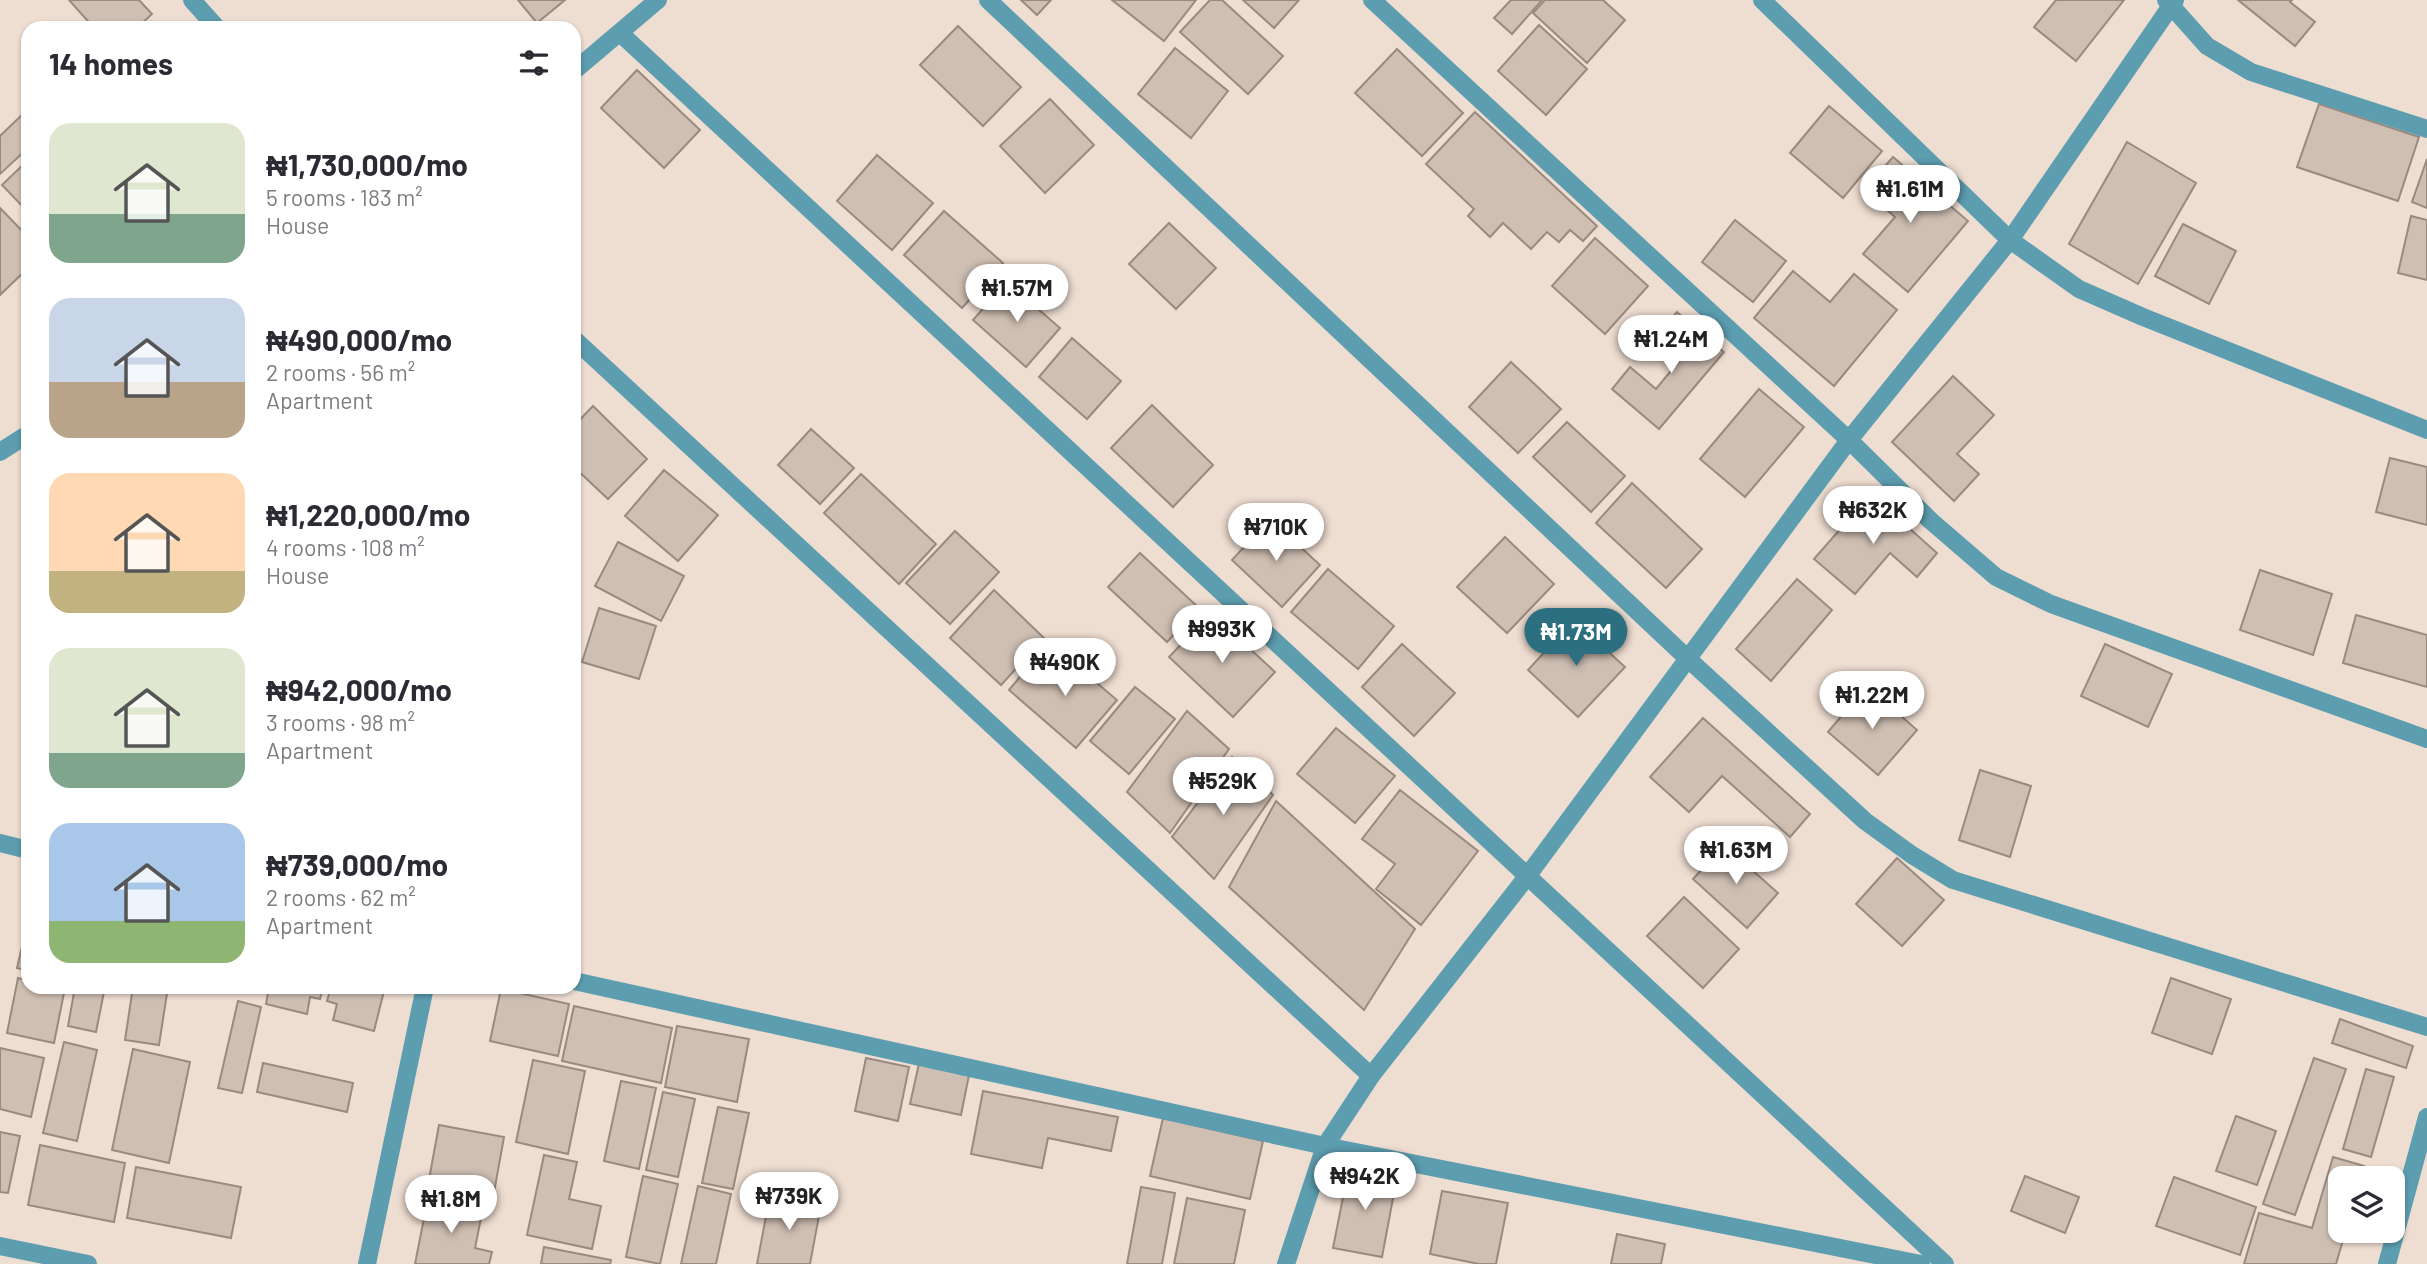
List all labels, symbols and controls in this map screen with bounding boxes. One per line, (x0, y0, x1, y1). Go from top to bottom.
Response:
icon: filters (515, 44, 553, 82)
text: 14 homes (49, 45, 173, 81)
text: ₦1,730,000/mo (266, 146, 468, 182)
icon: home (105, 151, 189, 235)
pin: ₦1.61M (1853, 166, 1967, 225)
text: ₦1.61M (1876, 174, 1944, 202)
text: 5 rooms · 183 m² (266, 183, 423, 211)
text: House (266, 211, 329, 239)
pin: ₦1.57M (960, 264, 1074, 324)
text: ₦1.57M (981, 273, 1053, 301)
pin: ₦1.24M (1614, 316, 1728, 375)
text: ₦490,000/mo (266, 321, 452, 357)
text: ₦1.24M (1634, 324, 1708, 352)
icon: home (105, 326, 189, 410)
text: 2 rooms · 56 m² (266, 358, 415, 386)
text: Apartment (266, 386, 373, 414)
pin: ₦632K (1824, 486, 1922, 546)
text: ₦632K (1839, 495, 1907, 523)
text: ₦1,220,000/mo (266, 496, 470, 532)
icon: home (105, 501, 189, 585)
pin: ₦710K (1227, 504, 1325, 563)
text: ₦710K (1244, 512, 1308, 540)
text: 4 rooms · 108 m² (266, 533, 425, 561)
text: House (266, 561, 329, 589)
pin: ₦993K (1173, 606, 1271, 665)
pin: ₦1.73M (1519, 608, 1633, 668)
text: ₦993K (1188, 614, 1256, 642)
text: ₦1.73M (1540, 617, 1612, 645)
pin: ₦490K (1016, 638, 1114, 698)
text: ₦490K (1030, 647, 1100, 675)
text: ₦942,000/mo (266, 671, 452, 707)
pin: ₦1.22M (1815, 672, 1929, 731)
icon: home (105, 676, 189, 760)
text: ₦1.22M (1835, 680, 1909, 708)
text: 3 rooms · 98 m² (266, 708, 415, 736)
text: Apartment (266, 736, 373, 764)
pin: ₦529K (1174, 758, 1272, 817)
text: ₦529K (1189, 766, 1257, 794)
pin: ₦1.63M (1679, 826, 1793, 886)
text: ₦1.63M (1700, 835, 1772, 863)
text: ₦739,000/mo (266, 846, 448, 882)
icon: home (105, 851, 189, 935)
text: 2 rooms · 62 m² (266, 883, 416, 911)
text: Apartment (266, 911, 373, 939)
pin: ₦942K (1316, 1152, 1414, 1212)
text: ₦942K (1330, 1161, 1400, 1189)
map controls (2328, 1166, 2405, 1243)
button: layers (2328, 1166, 2405, 1243)
pin: ₦739K (740, 1172, 838, 1232)
pin: ₦1.8M (402, 1176, 500, 1235)
text: ₦739K (755, 1181, 823, 1209)
text: ₦1.8M (421, 1184, 481, 1212)

